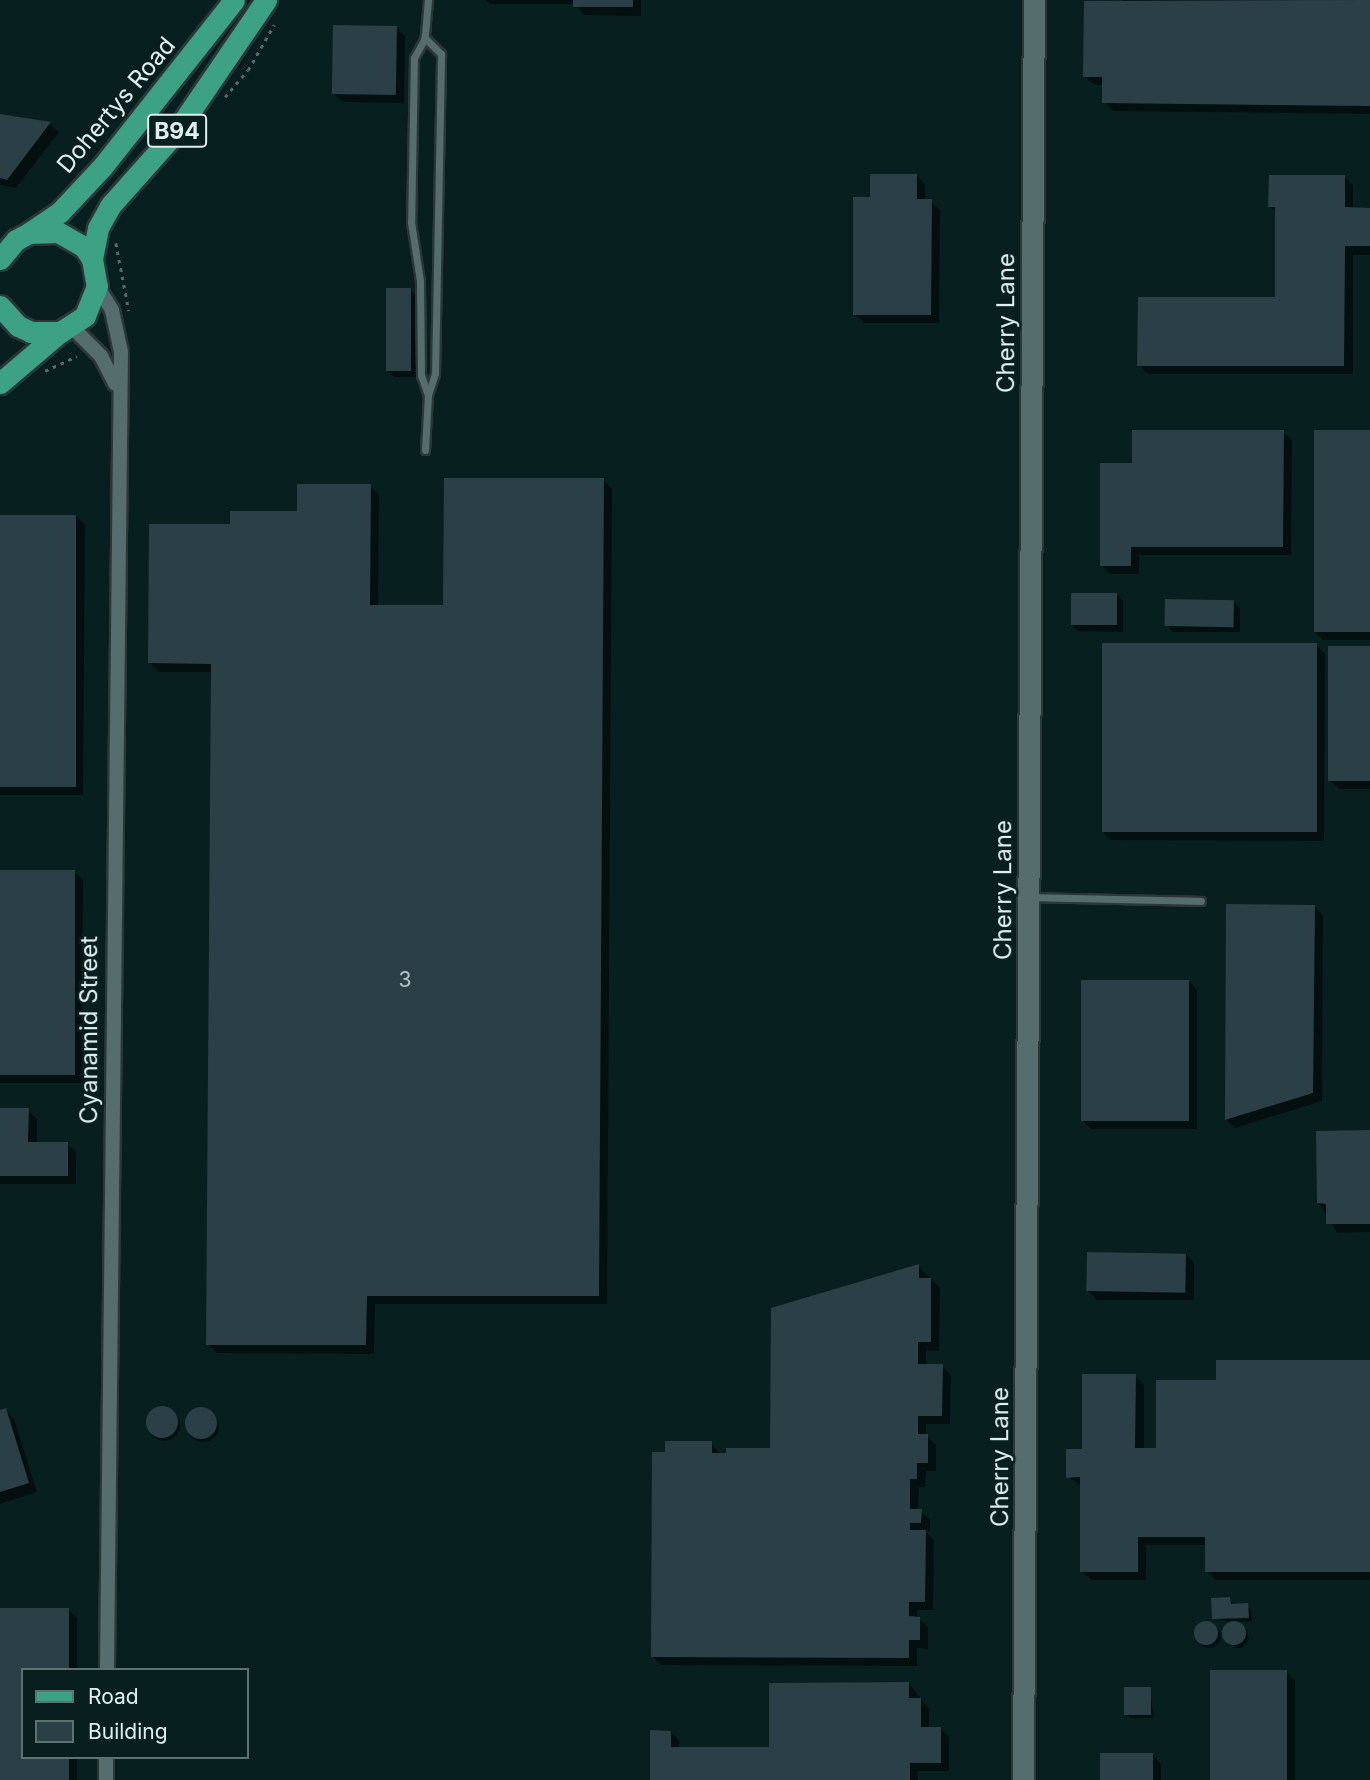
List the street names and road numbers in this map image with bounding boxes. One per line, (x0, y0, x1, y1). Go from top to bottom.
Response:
street label: Dohertys Road (51, 31, 181, 179)
road number: B94 (146, 112, 208, 150)
street label: Cherry Lane (992, 253, 1020, 393)
street label: Cherry Lane (989, 820, 1017, 960)
street label: Cyanamid Street (75, 936, 103, 1124)
street label: Cherry Lane (986, 1387, 1014, 1527)

